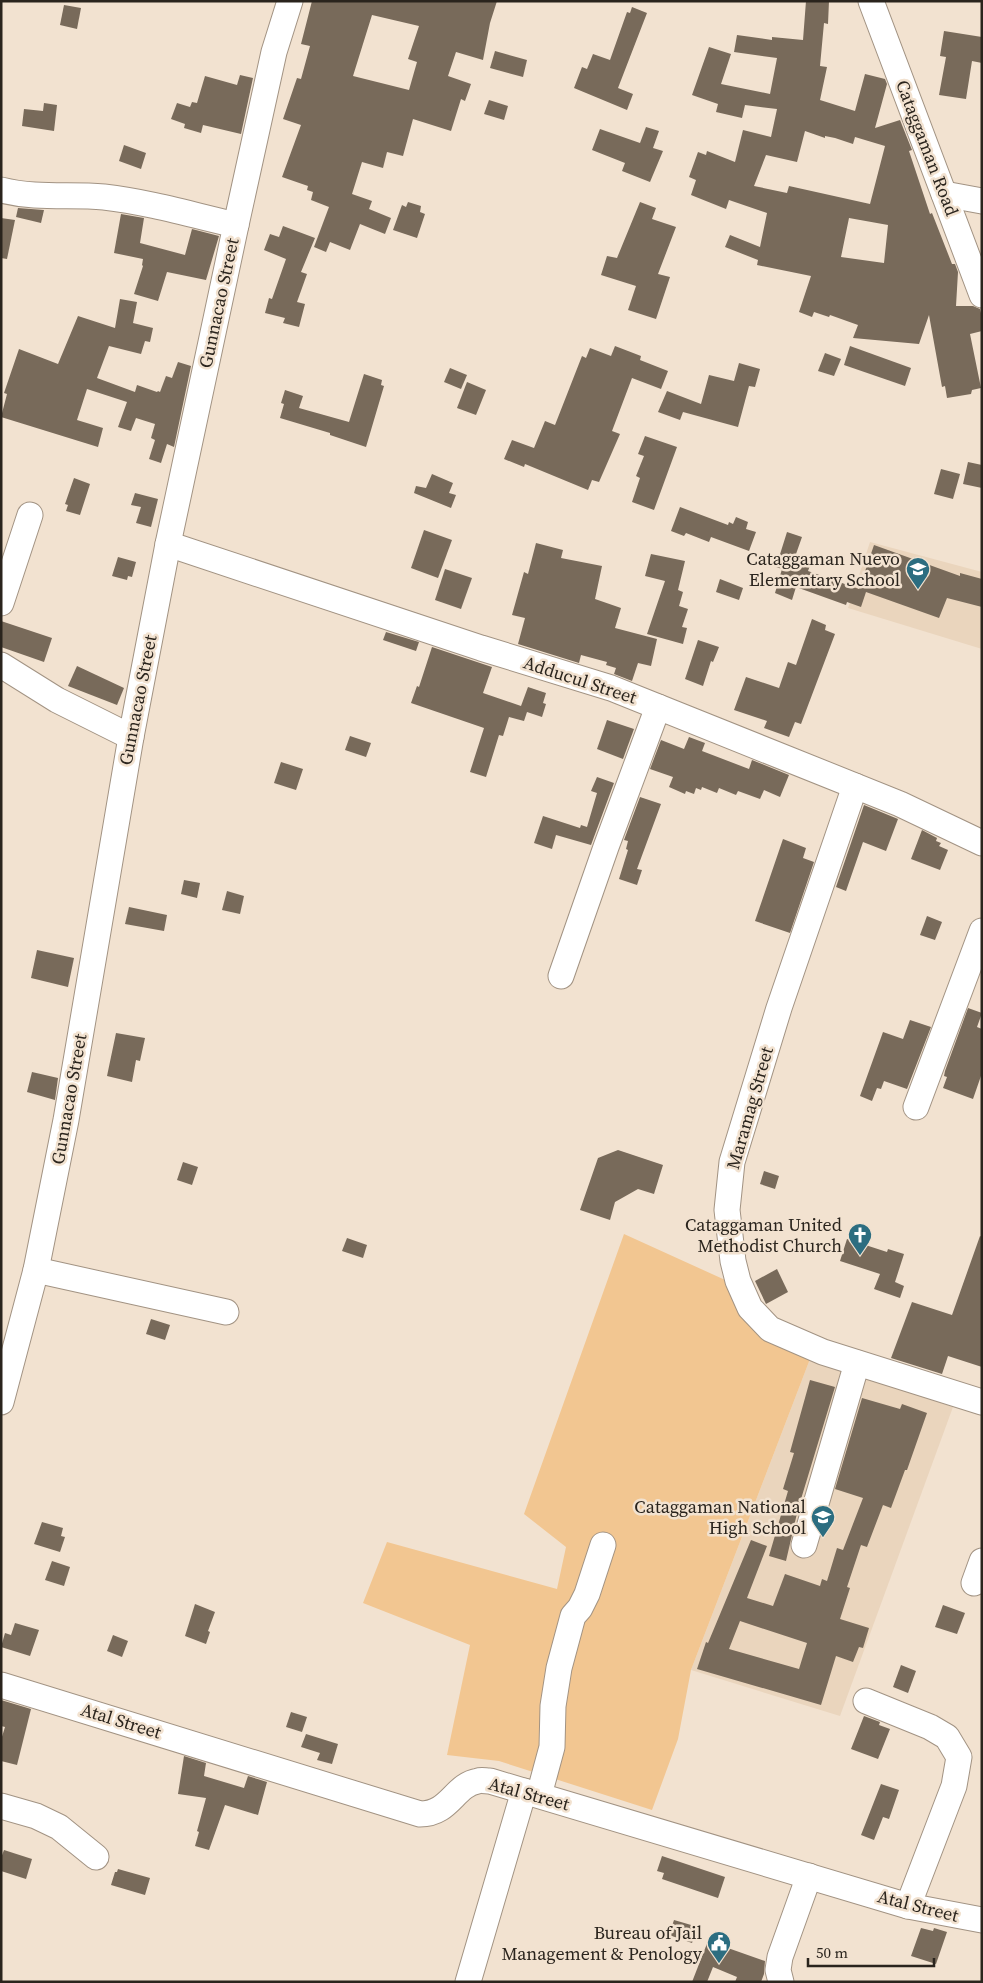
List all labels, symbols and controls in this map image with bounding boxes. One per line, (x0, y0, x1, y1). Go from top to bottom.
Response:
street label: Cataggaman Road (890, 76, 965, 219)
street label: Gunnacao Street (193, 235, 245, 370)
place label: Cataggaman Nuevo Elementary School (746, 546, 900, 592)
school or university icon: Cataggaman Nuevo Elementary School (905, 556, 931, 590)
street label: Gunnacao Street (113, 632, 162, 767)
street label: Adducul Street (520, 649, 640, 710)
street label: Gunnacao Street (45, 1031, 92, 1166)
street label: Maramag Street (720, 1043, 779, 1172)
place label: Cataggaman United Methodist Church (685, 1212, 842, 1258)
church icon: Cataggaman United Methodist Church (847, 1222, 873, 1256)
place label: Cataggaman National High School (634, 1494, 806, 1540)
school or university icon: Cataggaman National High School (810, 1504, 836, 1538)
street label: Atal Street (78, 1696, 164, 1745)
street label: Atal Street (486, 1771, 572, 1816)
street label: Atal Street (875, 1883, 961, 1928)
place label: Bureau of Jail Management & Penology (501, 1920, 703, 1966)
public building icon: Bureau of Jail Management & Penology (706, 1930, 732, 1964)
scale bar (808, 1936, 934, 1968)
text: 50 m (816, 1942, 848, 1963)

